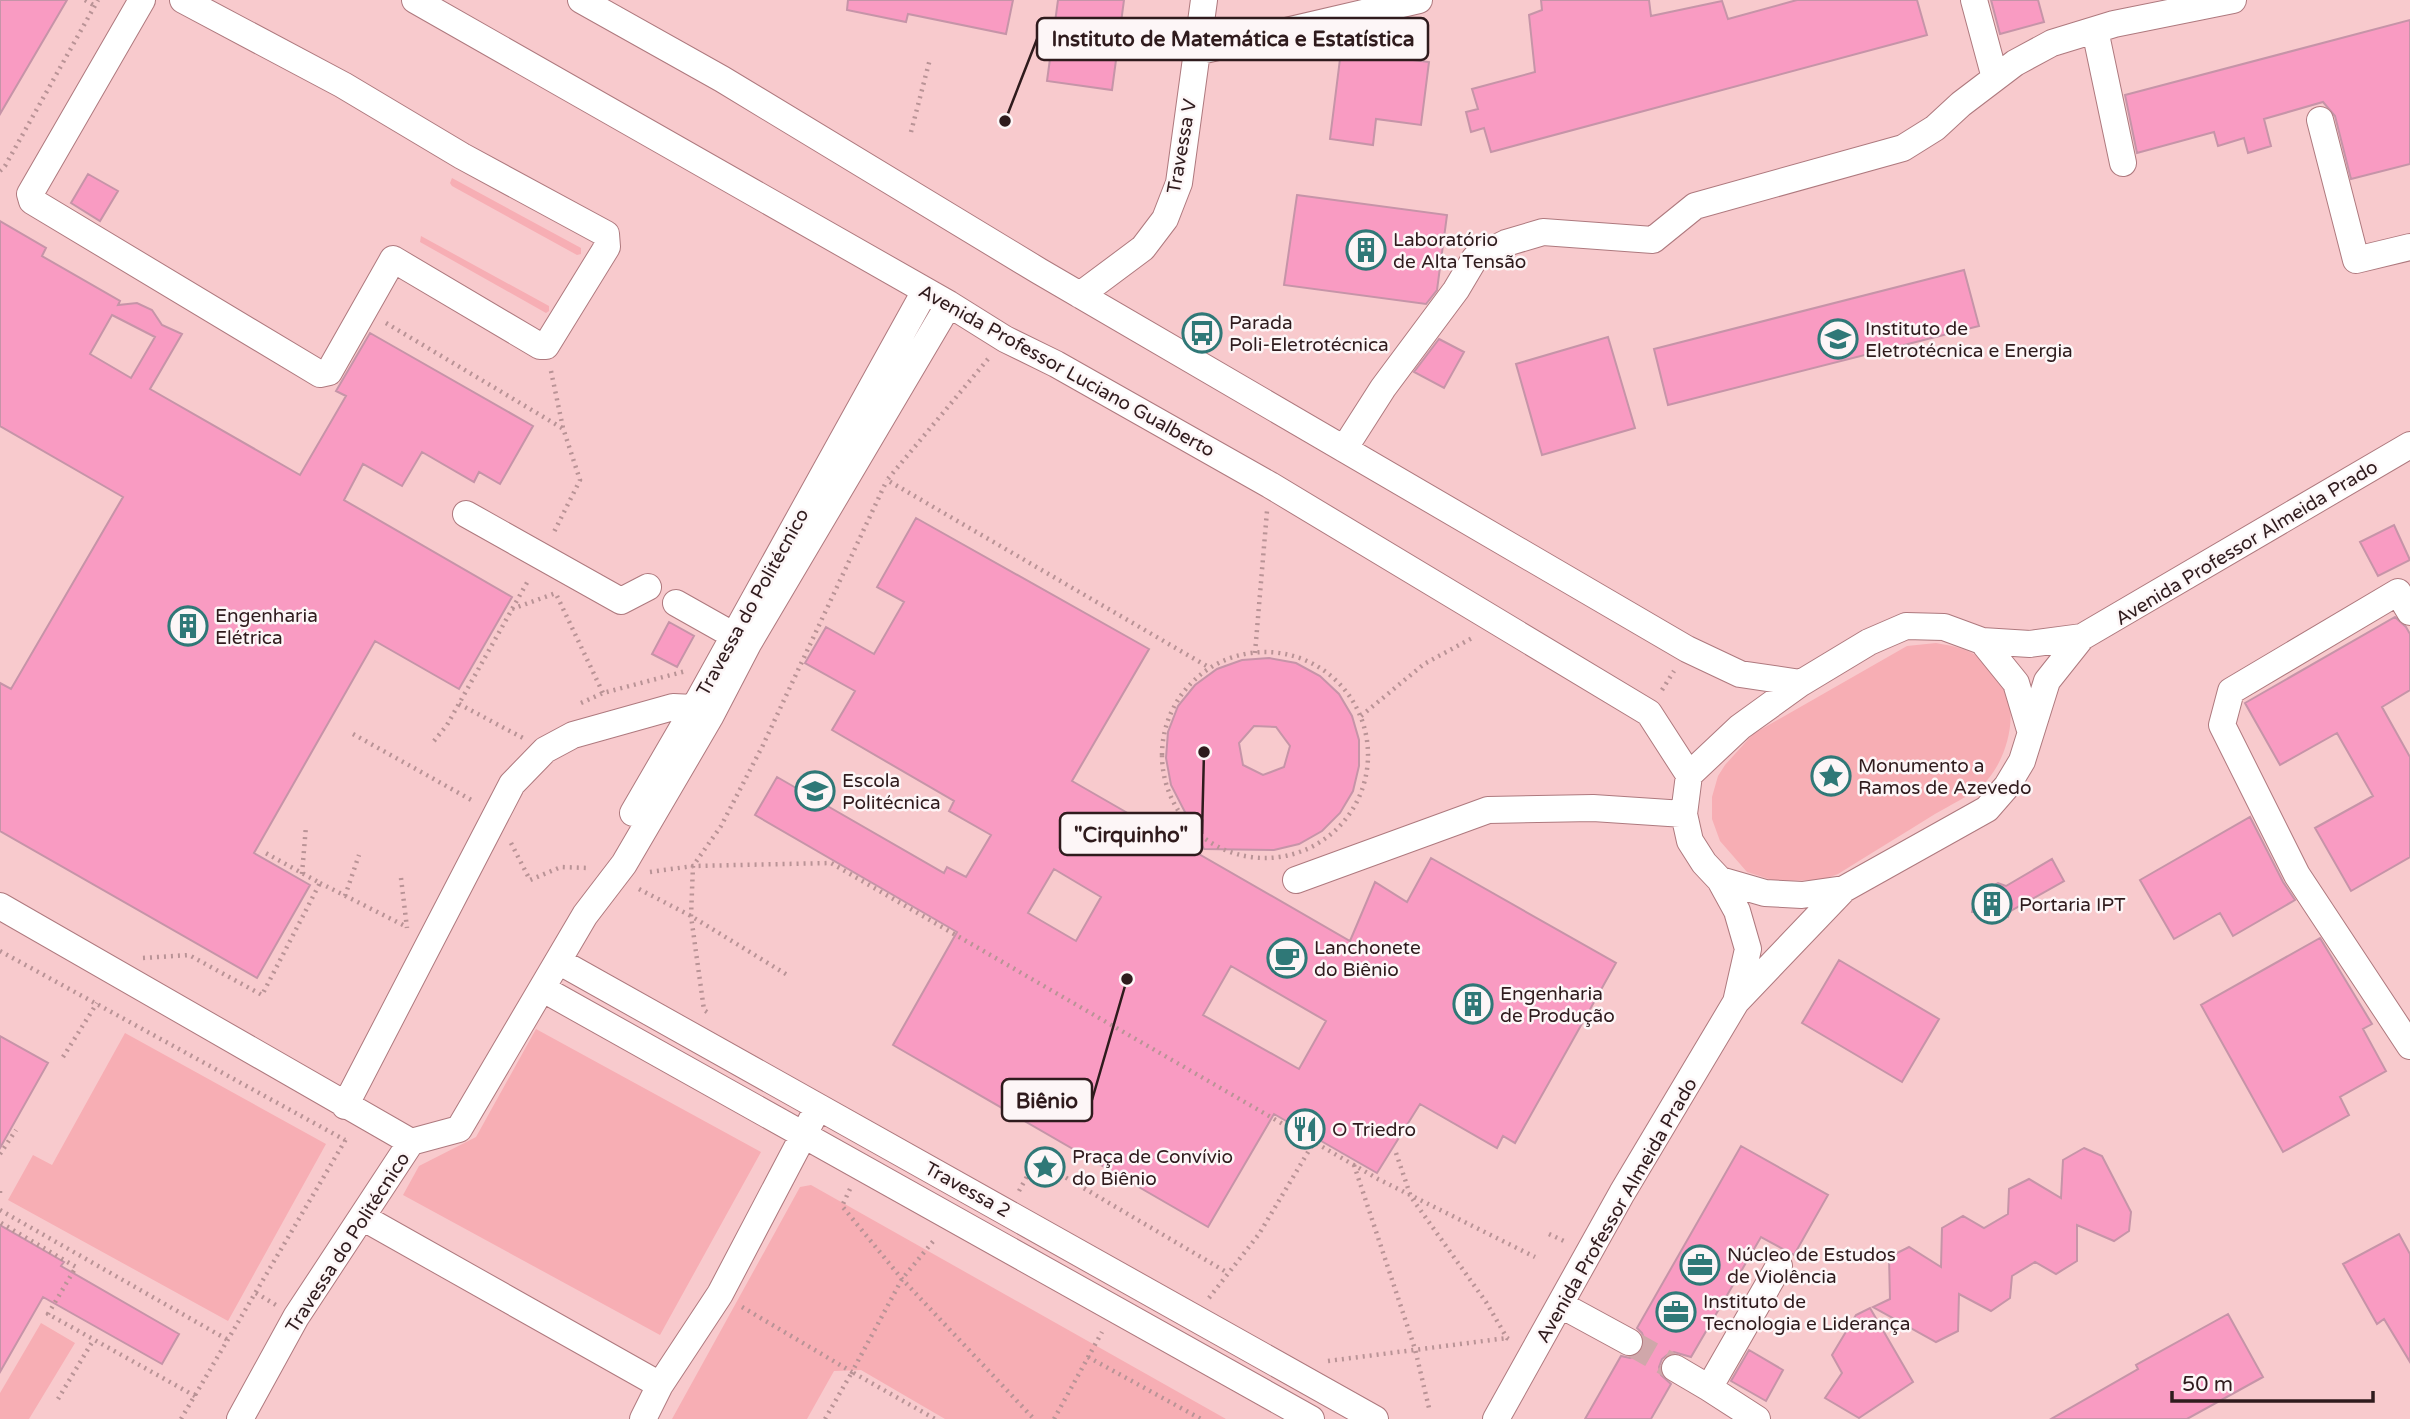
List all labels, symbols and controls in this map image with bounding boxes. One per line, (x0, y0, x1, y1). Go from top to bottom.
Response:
callout: Instituto de Matemática e Estatística (1037, 18, 1428, 60)
text: Instituto de Matemática e Estatística (1051, 27, 1415, 52)
street label: Travessa V (1163, 97, 1201, 195)
building icon: Laboratório de Alta Tensão (1345, 229, 1387, 271)
place label: Laboratório de Alta Tensão (1393, 229, 1526, 273)
street label: Avenida Professor Luciano Gualberto (915, 280, 1218, 462)
bus stop icon: Parada Poli-Eletrotécnica (1181, 312, 1223, 354)
place label: Parada Poli-Eletrotécnica (1229, 312, 1389, 356)
school or university icon: Instituto de Eletrotécnica e Energia (1817, 318, 1859, 360)
place label: Instituto de Eletrotécnica e Energia (1865, 318, 2073, 362)
street label: Avenida Professor Almeida Prado (2111, 456, 2382, 630)
street label: Travessa do Politécnico (692, 505, 814, 700)
building icon: Engenharia Elétrica (167, 605, 209, 647)
place label: Engenharia Elétrica (215, 605, 318, 649)
place icon: Monumento a Ramos de Azevedo (1810, 755, 1852, 797)
place label: Monumento a Ramos de Azevedo (1858, 755, 2031, 799)
school or university icon: Escola Politécnica (794, 770, 836, 812)
place label: Escola Politécnica (842, 770, 941, 814)
callout: "Cirquinho" (1060, 813, 1202, 855)
text: "Cirquinho" (1074, 823, 1188, 848)
building icon: Portaria IPT (1971, 883, 2013, 925)
place label: Portaria IPT (2019, 894, 2126, 916)
cafe icon: Lanchonete do Biênio (1266, 937, 1308, 979)
place label: Lanchonete do Biênio (1314, 937, 1421, 981)
building icon: Engenharia de Produção (1452, 983, 1494, 1025)
place label: Engenharia de Produção (1500, 983, 1615, 1027)
street label: Avenida Professor Almeida Prado (1532, 1074, 1702, 1347)
callout: Biênio (1002, 1079, 1092, 1121)
text: Biênio (1016, 1089, 1078, 1114)
restaurant icon: O Triedro (1284, 1108, 1326, 1150)
place label: O Triedro (1332, 1119, 1416, 1141)
place icon: Praça de Convívio do Biênio (1024, 1146, 1066, 1188)
place label: Praça de Convívio do Biênio (1072, 1146, 1233, 1190)
street label: Travessa do Politécnico (281, 1148, 414, 1337)
street label: Travessa 2 (921, 1157, 1014, 1222)
office icon: Núcleo de Estudos de Violência (1679, 1244, 1721, 1286)
place label: Núcleo de Estudos de Violência (1727, 1244, 1896, 1288)
office icon: Instituto de Tecnologia e Liderança (1655, 1291, 1697, 1333)
place label: Instituto de Tecnologia e Liderança (1703, 1291, 1910, 1335)
scale bar (2172, 1360, 2373, 1404)
text: 50 m (2182, 1372, 2233, 1397)

